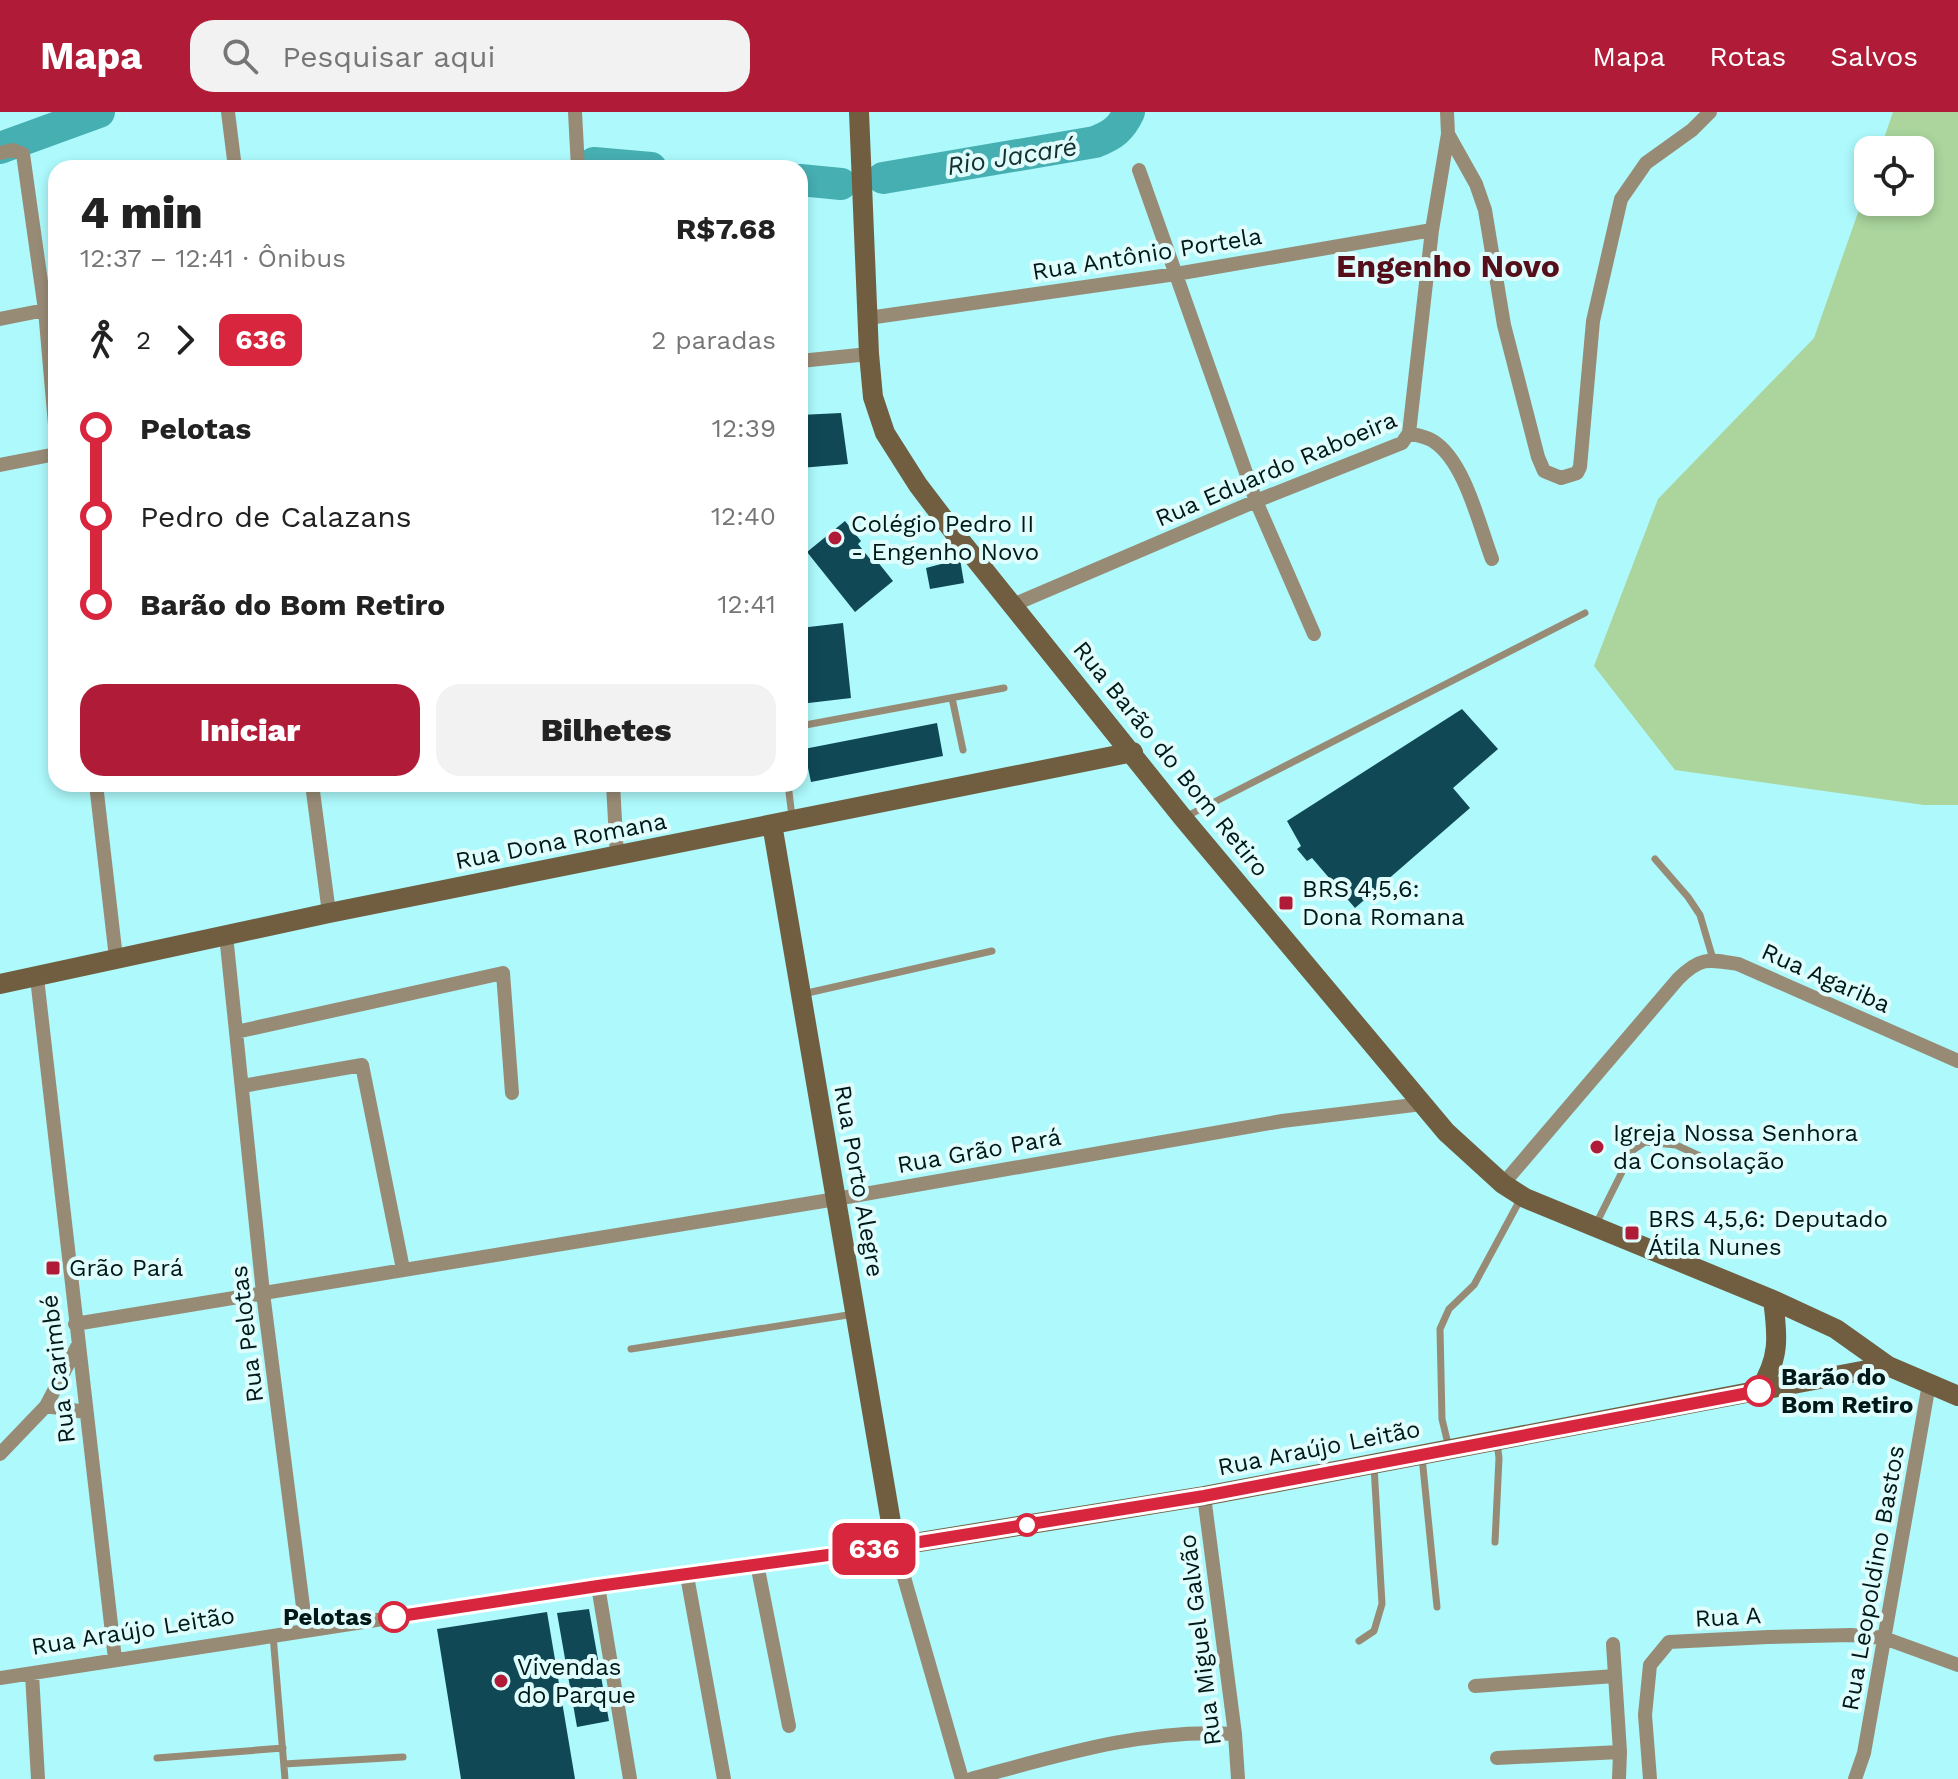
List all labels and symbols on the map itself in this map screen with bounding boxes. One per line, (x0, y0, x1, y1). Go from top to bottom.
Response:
water label: Rio Jacaré (945, 131, 1079, 181)
street label: Rua Antônio Portela (1030, 222, 1264, 286)
district label: Engenho Novo (1336, 247, 1560, 285)
street label: Rua Eduardo Raboeira (1151, 405, 1401, 533)
place label: Colégio Pedro II - Engenho Novo (851, 510, 1039, 566)
marker: Colégio Pedro II - Engenho Novo (826, 529, 844, 547)
street label: Rua Barão do Bom Retiro (1067, 636, 1275, 882)
street label: Rua Dona Romana (453, 807, 669, 875)
place label: BRS 4,5,6: Dona Romana (1302, 875, 1465, 931)
marker: BRS 4,5,6: Dona Romana (1277, 894, 1295, 912)
street label: Rua Agariba (1757, 937, 1895, 1019)
street label: Rua Porto Alegre (828, 1083, 890, 1279)
place label: Igreja Nossa Senhora da Consolação (1613, 1119, 1858, 1175)
street label: Rua Grão Pará (895, 1123, 1063, 1179)
marker: Igreja Nossa Senhora da Consolação (1588, 1138, 1606, 1156)
place label: BRS 4,5,6: Deputado Átila Nunes (1648, 1205, 1888, 1261)
marker: BRS 4,5,6: Deputado Átila Nunes (1623, 1224, 1641, 1242)
place label: Grão Pará (69, 1254, 183, 1282)
marker: Grão Pará (44, 1259, 62, 1277)
street label: Rua Pelotas (225, 1264, 269, 1404)
street label: Rua Carimbé (35, 1293, 81, 1445)
place label: Barão do Bom Retiro (1781, 1363, 1913, 1419)
marker: Barão do Bom Retiro (1744, 1376, 1774, 1406)
street label: Rua Araújo Leitão (1215, 1415, 1423, 1481)
street label: Rua Leopoldino Bastos (1836, 1443, 1910, 1713)
unlabelled marker (1016, 1514, 1038, 1536)
line badge: 636 (828, 1523, 920, 1575)
street label: Rua Miguel Galvão (1173, 1533, 1227, 1747)
street label: Rua Araújo Leitão (29, 1601, 237, 1661)
street label: Rua A (1694, 1601, 1762, 1633)
marker: Pelotas (379, 1602, 409, 1632)
place label: Pelotas (283, 1603, 372, 1631)
place label: Vivendas do Parque (517, 1653, 636, 1709)
marker: Vivendas do Parque (492, 1672, 510, 1690)

